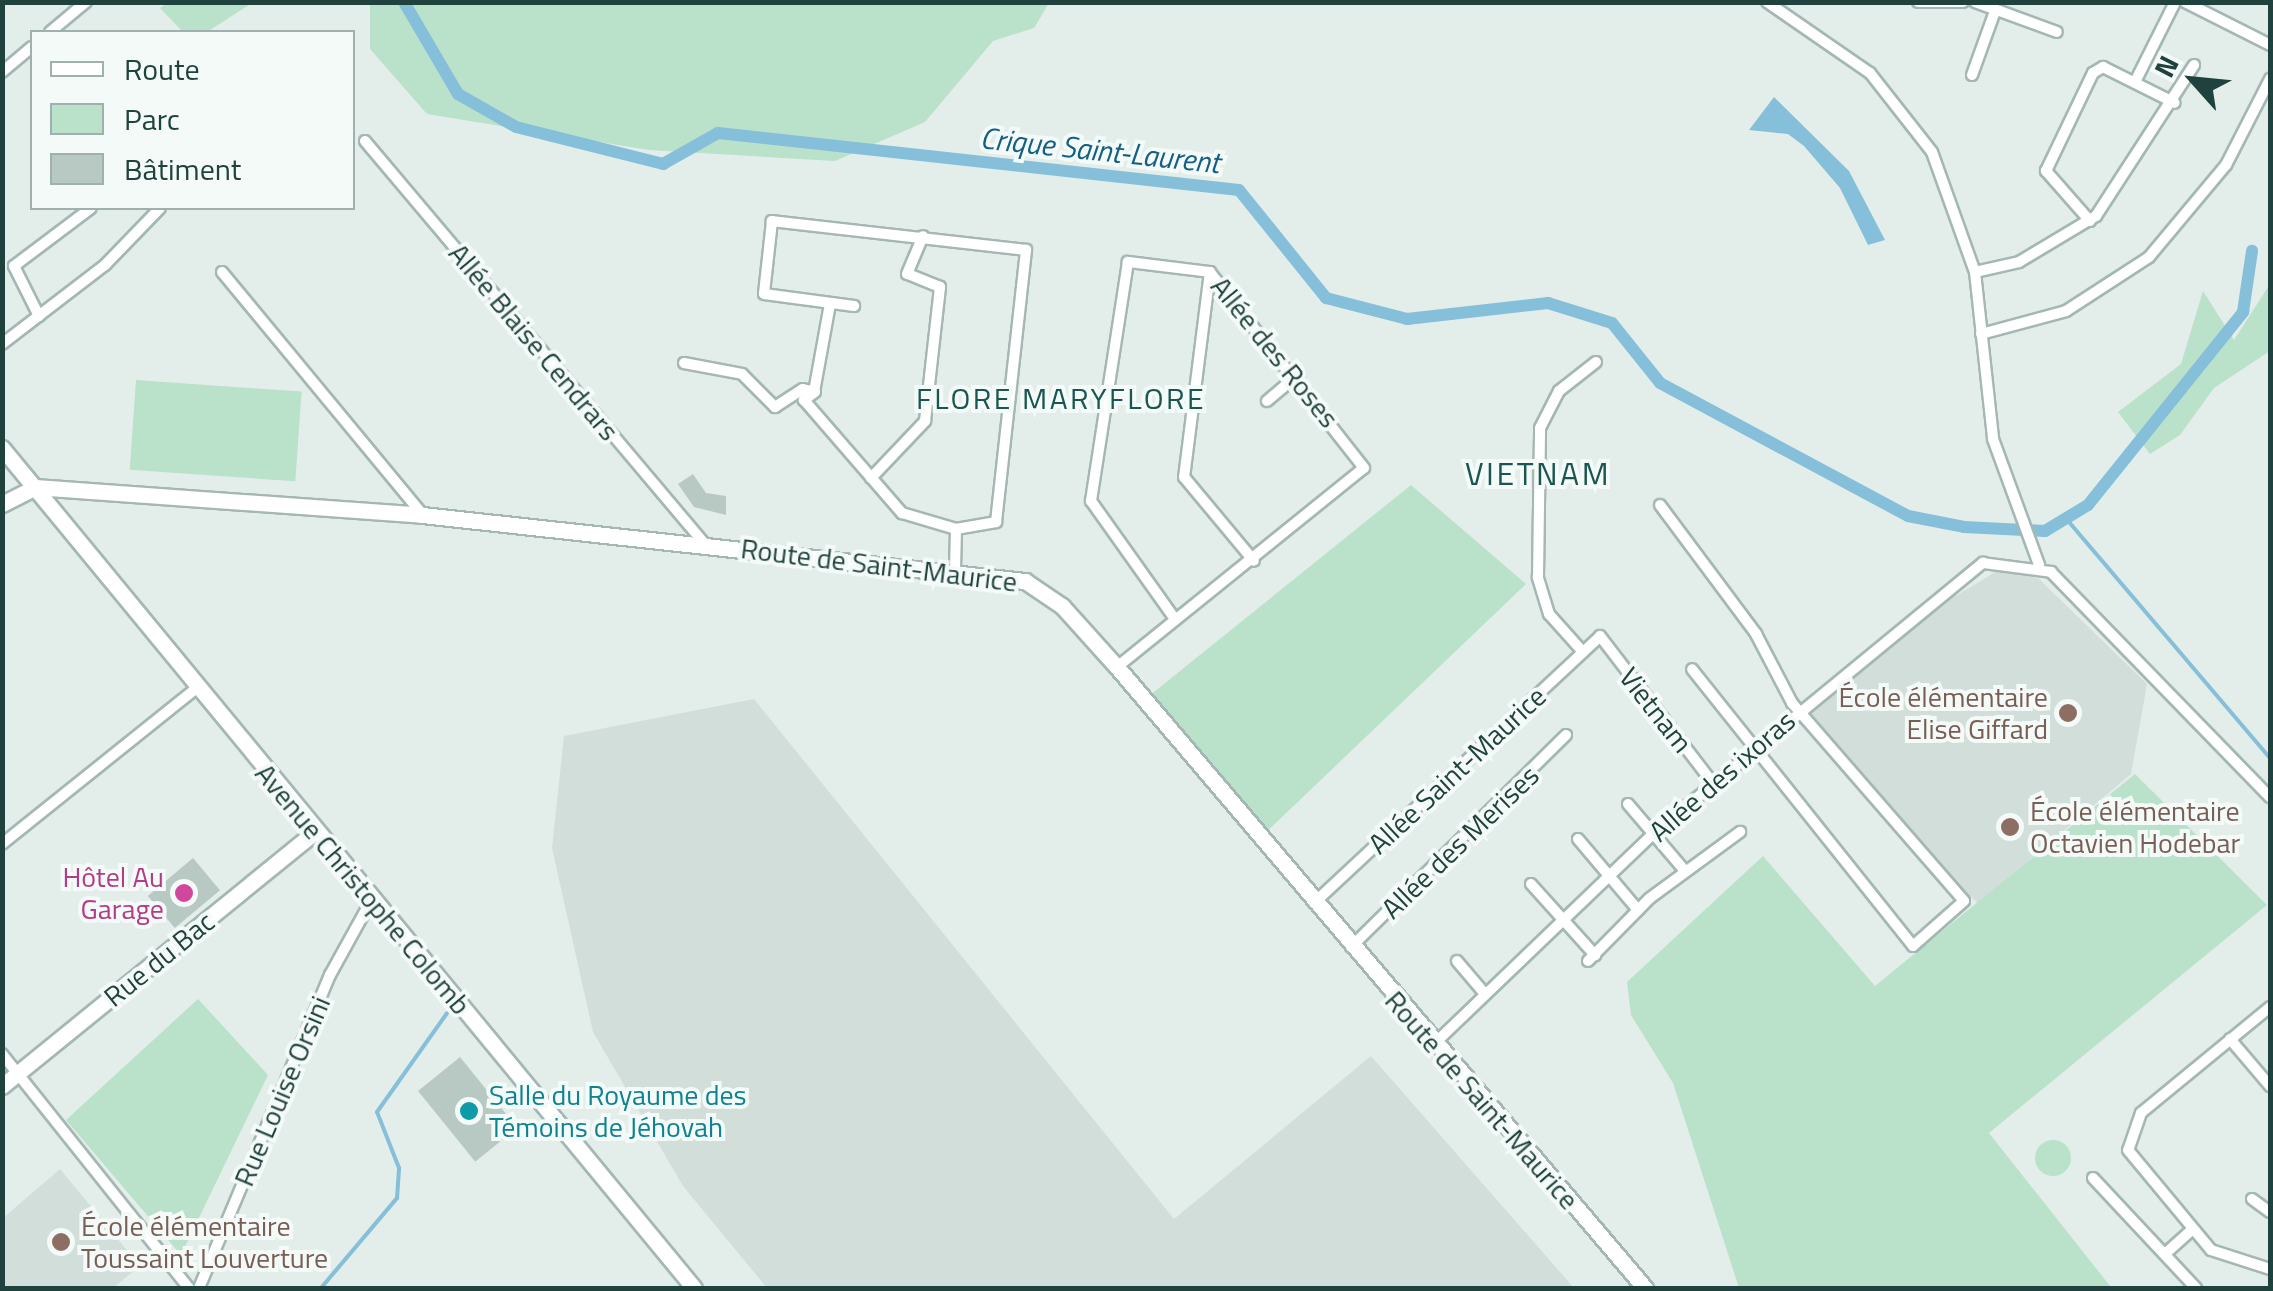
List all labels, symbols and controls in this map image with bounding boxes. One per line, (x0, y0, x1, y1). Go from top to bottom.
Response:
legend (30, 30, 355, 210)
north arrow (2143, 30, 2243, 130)
text: Route (124, 46, 200, 92)
text: N (2142, 48, 2189, 85)
text: Parc (124, 96, 180, 142)
water label: Crique Saint-Laurent (978, 120, 1222, 180)
text: Bâtiment (124, 146, 241, 192)
street label: Allée Blaise Cendrars (442, 237, 626, 447)
street label: Allée des Roses (1204, 270, 1346, 434)
district label: FLORE MARYFLORE (916, 380, 1206, 416)
district label: VIETNAM (1465, 454, 1611, 492)
street label: Route de Saint-Maurice (739, 531, 1019, 599)
street label: Vietnam (1612, 661, 1700, 759)
street label: Allée Saint-Maurice (1361, 679, 1553, 861)
place label: École élémentaire Elise Giffard (1838, 680, 2048, 746)
marker: École élémentaire Elise Giffard (2057, 702, 2079, 724)
street label: Allée des ixoras (1642, 704, 1802, 848)
street label: Avenue Christophe Colomb (248, 757, 478, 1021)
street label: Allée des Merises (1374, 758, 1546, 926)
place label: École élémentaire Octavien Hodebar (2030, 794, 2240, 860)
marker: École élémentaire Octavien Hodebar (1999, 816, 2021, 838)
place label: Hôtel Au Garage (62, 860, 164, 926)
marker: Hôtel Au Garage (173, 882, 195, 904)
street label: Rue du Bac (97, 905, 221, 1013)
street label: Route de Saint-Maurice (1378, 984, 1586, 1216)
street label: Rue Louise Orsini (227, 991, 337, 1191)
place label: Salle du Royaume des Témoins de Jéhovah (489, 1078, 747, 1144)
marker: Salle du Royaume des Témoins de Jéhovah (458, 1100, 480, 1122)
place label: École élémentaire Toussaint Louverture (81, 1209, 328, 1275)
marker: École élémentaire Toussaint Louverture (50, 1231, 72, 1253)

